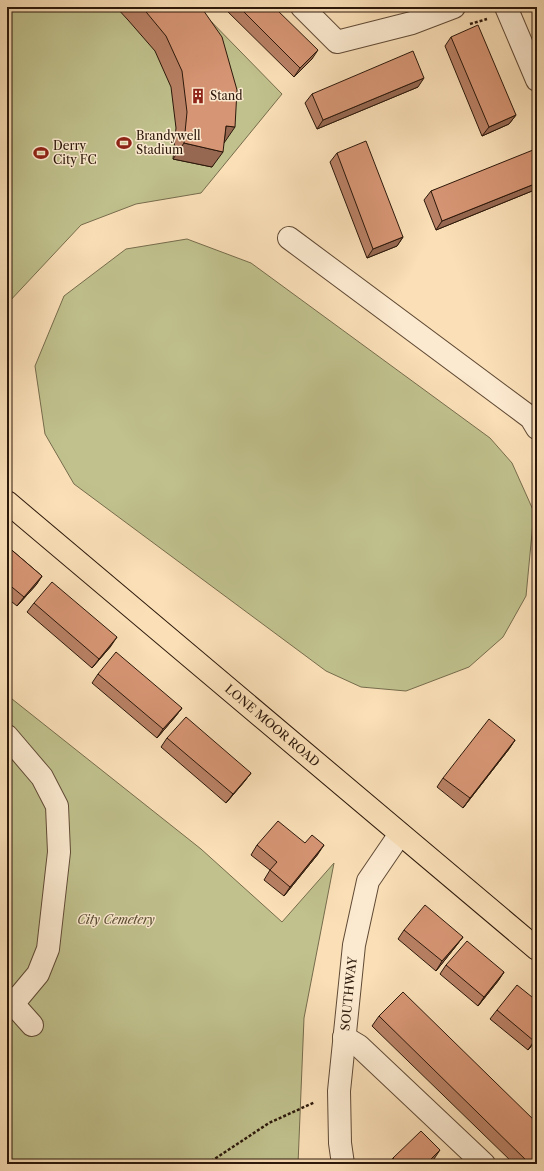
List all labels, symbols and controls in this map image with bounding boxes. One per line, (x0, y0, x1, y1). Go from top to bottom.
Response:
building icon: Stand (189, 87, 207, 105)
place label: Stand (210, 88, 243, 103)
place label: Brandywell Stadium (136, 128, 201, 157)
sports icon: Brandywell Stadium (115, 134, 133, 152)
place label: Derry City FC (53, 138, 97, 167)
sports icon: Derry City FC (32, 144, 50, 162)
street label: LONE MOOR ROAD (222, 681, 323, 770)
park label: City Cemetery (77, 912, 155, 927)
street label: SOUTHWAY (337, 955, 360, 1031)

